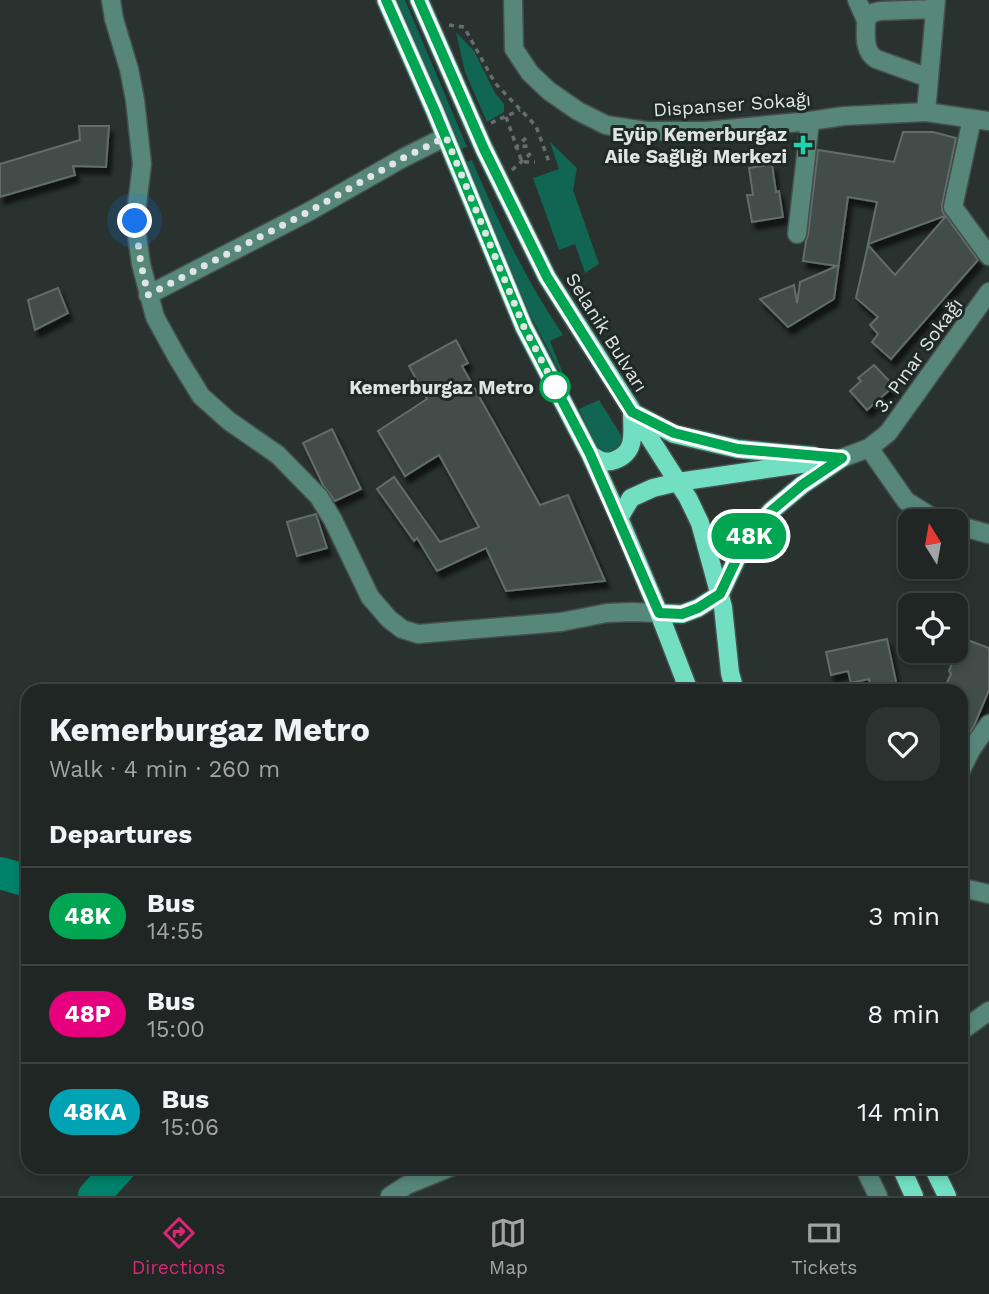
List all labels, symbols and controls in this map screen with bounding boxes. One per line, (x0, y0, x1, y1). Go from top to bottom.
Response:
street label: Dispanser Sokağı (652, 88, 812, 121)
place label: Eyüp Kemerburgaz Aile Sağlığı Merkezi (605, 123, 787, 168)
marker: Eyüp Kemerburgaz Aile Sağlığı Merkezi (793, 135, 813, 155)
your location (117, 203, 152, 238)
street label: Selanik Bulvarı (561, 268, 652, 396)
street label: 3. Pınar Sokağı (869, 294, 968, 417)
marker: Kemerburgaz Metro (540, 372, 570, 402)
place label: Kemerburgaz Metro (349, 376, 534, 399)
north arrow (898, 509, 968, 579)
map controls (898, 509, 968, 663)
line badge: 48K (709, 513, 789, 559)
text: 48K (725, 522, 773, 550)
button: locate (898, 593, 968, 663)
button: heart (866, 707, 940, 781)
text: Kemerburgaz Metro (49, 710, 370, 749)
text: Walk · 4 min · 260 m (49, 756, 280, 783)
text: Departures (49, 819, 192, 849)
text: Bus (147, 888, 195, 918)
text: 3 min (868, 901, 940, 931)
text: 48K (64, 902, 111, 930)
text: 14:55 (147, 918, 204, 945)
text: Bus (147, 986, 195, 1016)
text: 8 min (867, 999, 940, 1029)
text: 48P (64, 1000, 111, 1028)
text: 15:00 (147, 1016, 205, 1043)
text: Bus (161, 1084, 209, 1114)
text: 14 min (857, 1097, 940, 1127)
text: 48KA (63, 1098, 126, 1126)
text: 15:06 (161, 1114, 219, 1141)
tab: Directions (132, 1214, 226, 1279)
tab: Map (489, 1214, 528, 1279)
tab: Tickets (791, 1214, 857, 1279)

